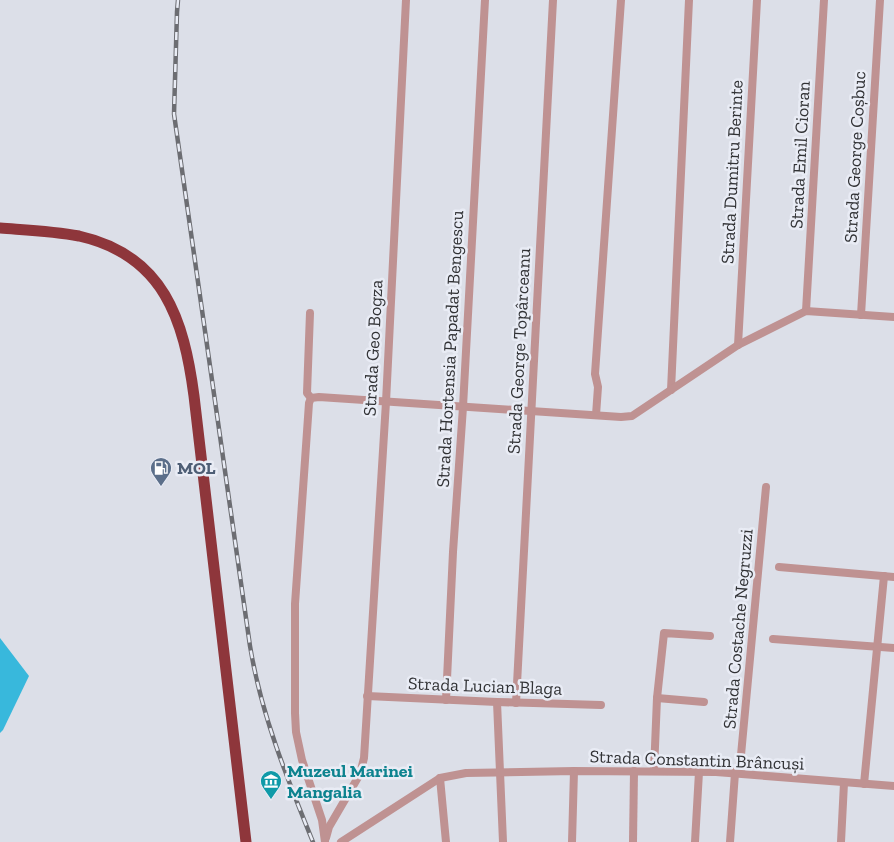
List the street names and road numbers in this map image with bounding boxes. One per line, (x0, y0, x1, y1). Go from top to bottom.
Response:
street label: Strada George Coșbuc (840, 71, 870, 243)
street label: Strada Dumitru Berinte (716, 79, 748, 265)
street label: Strada Emil Cioran (785, 80, 815, 229)
street label: Strada Hortensia Papadat Bengescu (432, 210, 468, 488)
street label: Strada George Topârceanu (503, 247, 535, 455)
street label: Strada Geo Bogza (358, 279, 388, 417)
street label: Strada Costache Negruzzi (718, 528, 758, 730)
street label: Strada Lucian Blaga (408, 672, 563, 700)
street label: Strada Constantin Brâncuși (589, 745, 805, 775)

